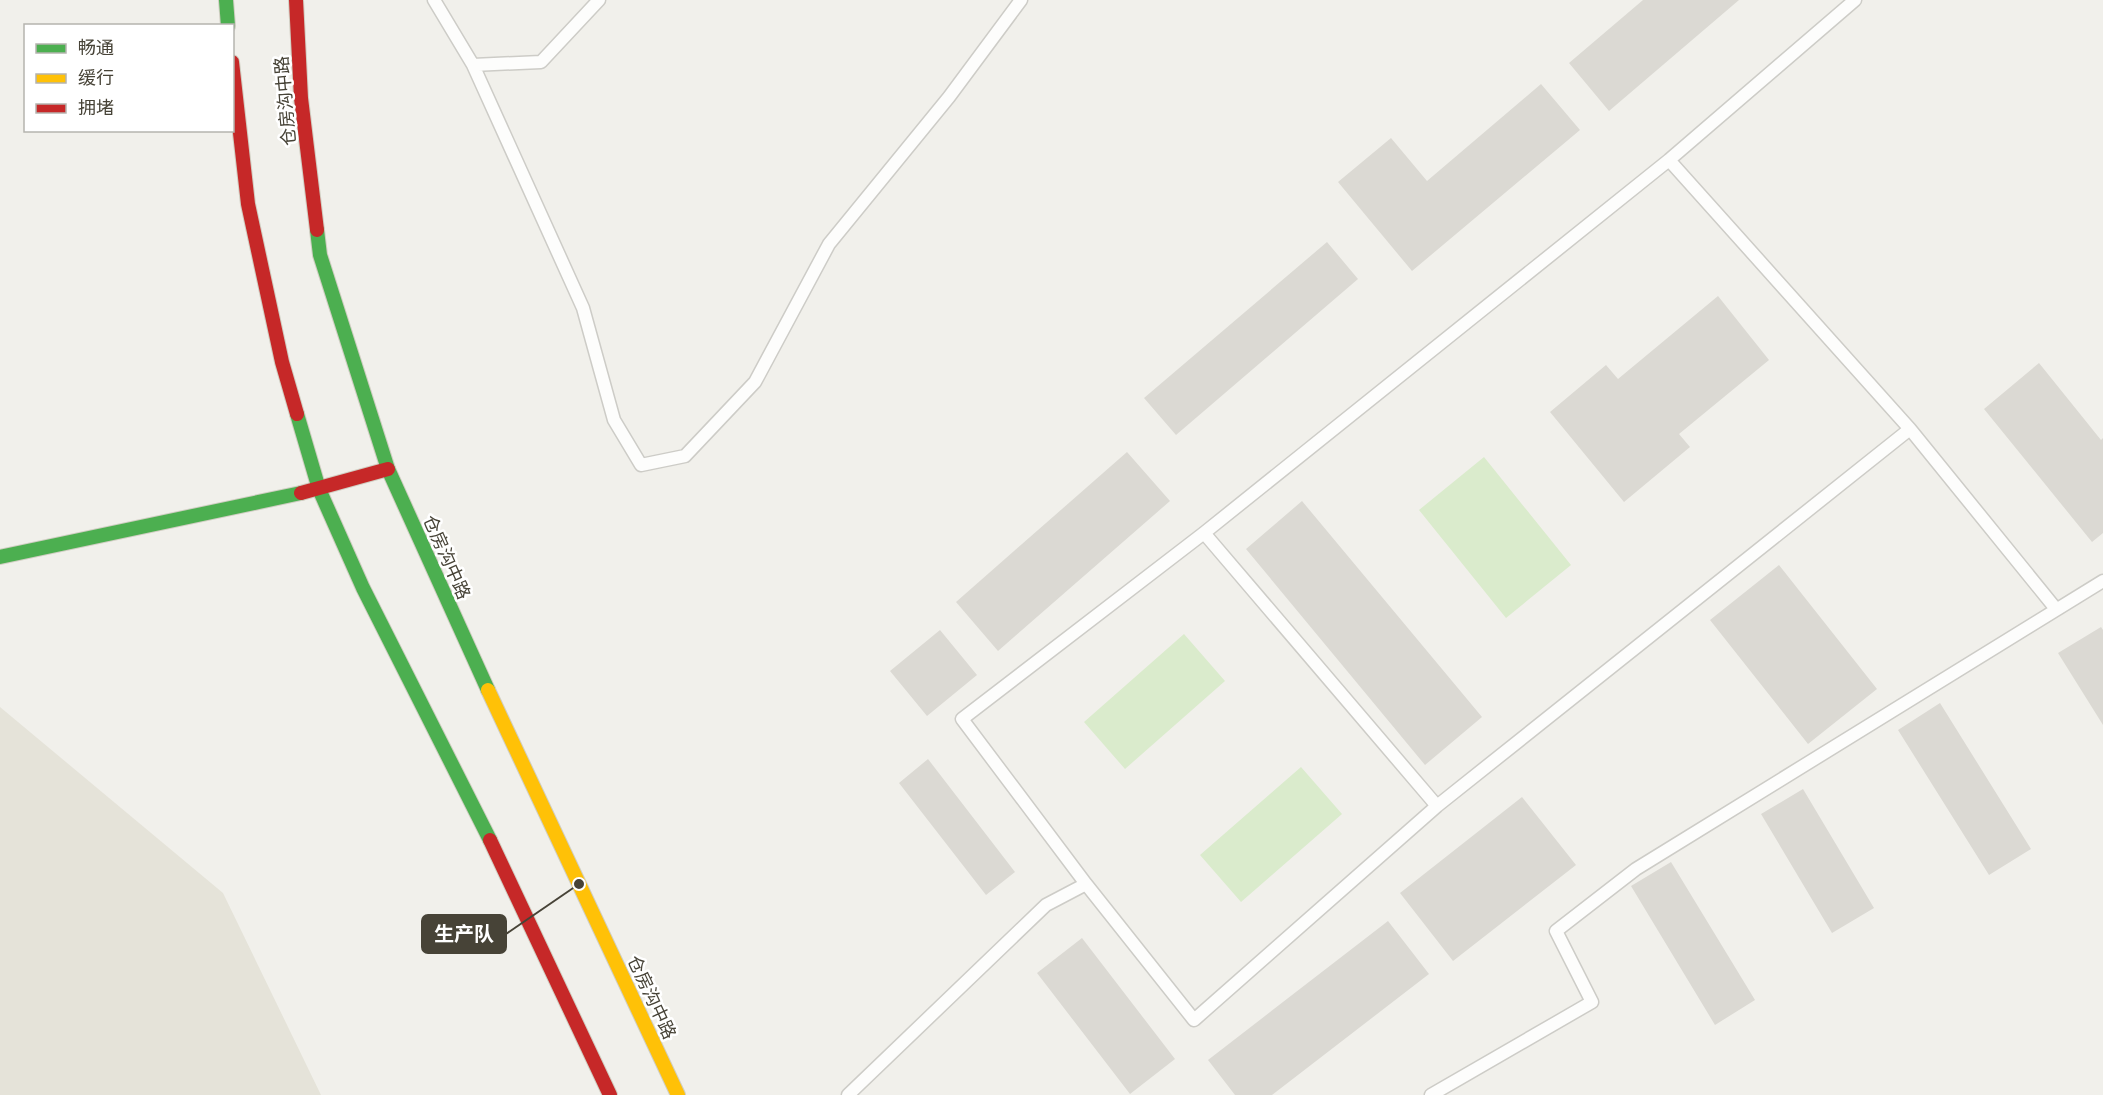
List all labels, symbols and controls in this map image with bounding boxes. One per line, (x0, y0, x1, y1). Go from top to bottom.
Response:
legend (24, 24, 234, 132)
text: 畅通 (78, 36, 114, 59)
street label: 仓房沟中路 (270, 55, 300, 147)
text: 缓行 (78, 66, 114, 89)
text: 拥堵 (78, 96, 114, 119)
street label: 仓房沟中路 (418, 511, 476, 603)
callout: 生产队 (422, 915, 506, 953)
text: 生产队 (434, 921, 494, 947)
street label: 仓房沟中路 (623, 951, 681, 1043)

